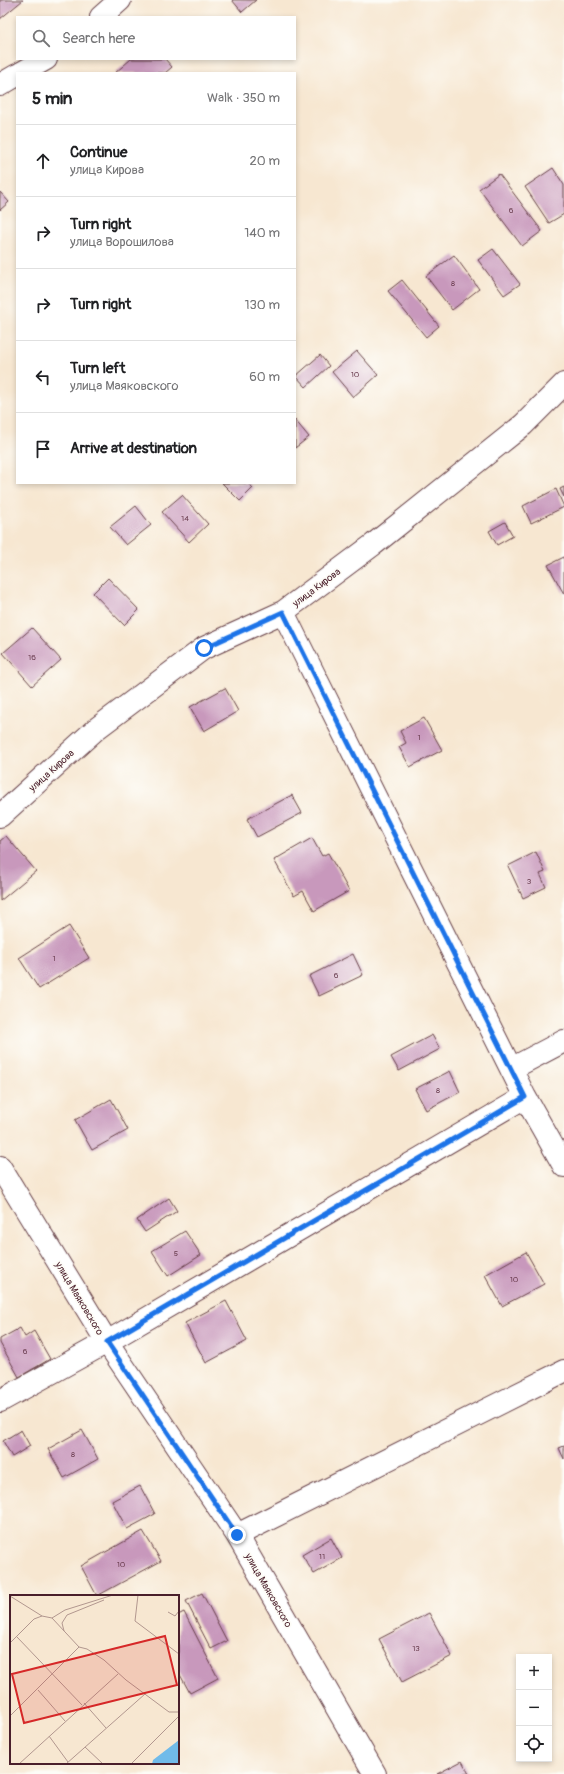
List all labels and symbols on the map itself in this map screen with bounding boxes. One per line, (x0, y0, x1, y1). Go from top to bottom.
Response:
house number: 6 (509, 206, 514, 215)
house number: 8 (451, 279, 455, 288)
house number: 10 (351, 370, 360, 379)
house number: 14 (181, 514, 189, 523)
street label: улица Кирова (289, 566, 343, 610)
route start (195, 639, 213, 657)
house number: 16 (28, 653, 36, 662)
house number: 1 (417, 733, 421, 742)
street label: улица Кирова (26, 747, 77, 795)
house number: 3 (527, 877, 532, 886)
house number: 1 (52, 954, 56, 963)
house number: 6 (334, 971, 339, 980)
house number: 8 (436, 1086, 440, 1095)
house number: 5 (174, 1249, 178, 1258)
street label: улица Маяковского (52, 1259, 106, 1338)
house number: 10 (510, 1275, 519, 1284)
house number: 6 (23, 1347, 28, 1356)
house number: 8 (71, 1450, 75, 1459)
route end (228, 1526, 246, 1544)
street label: улица Маяковского (242, 1550, 295, 1630)
house number: 11 (319, 1552, 325, 1561)
house number: 10 (117, 1560, 126, 1569)
inset map (10, 1595, 179, 1764)
house number: 13 (412, 1644, 420, 1653)

